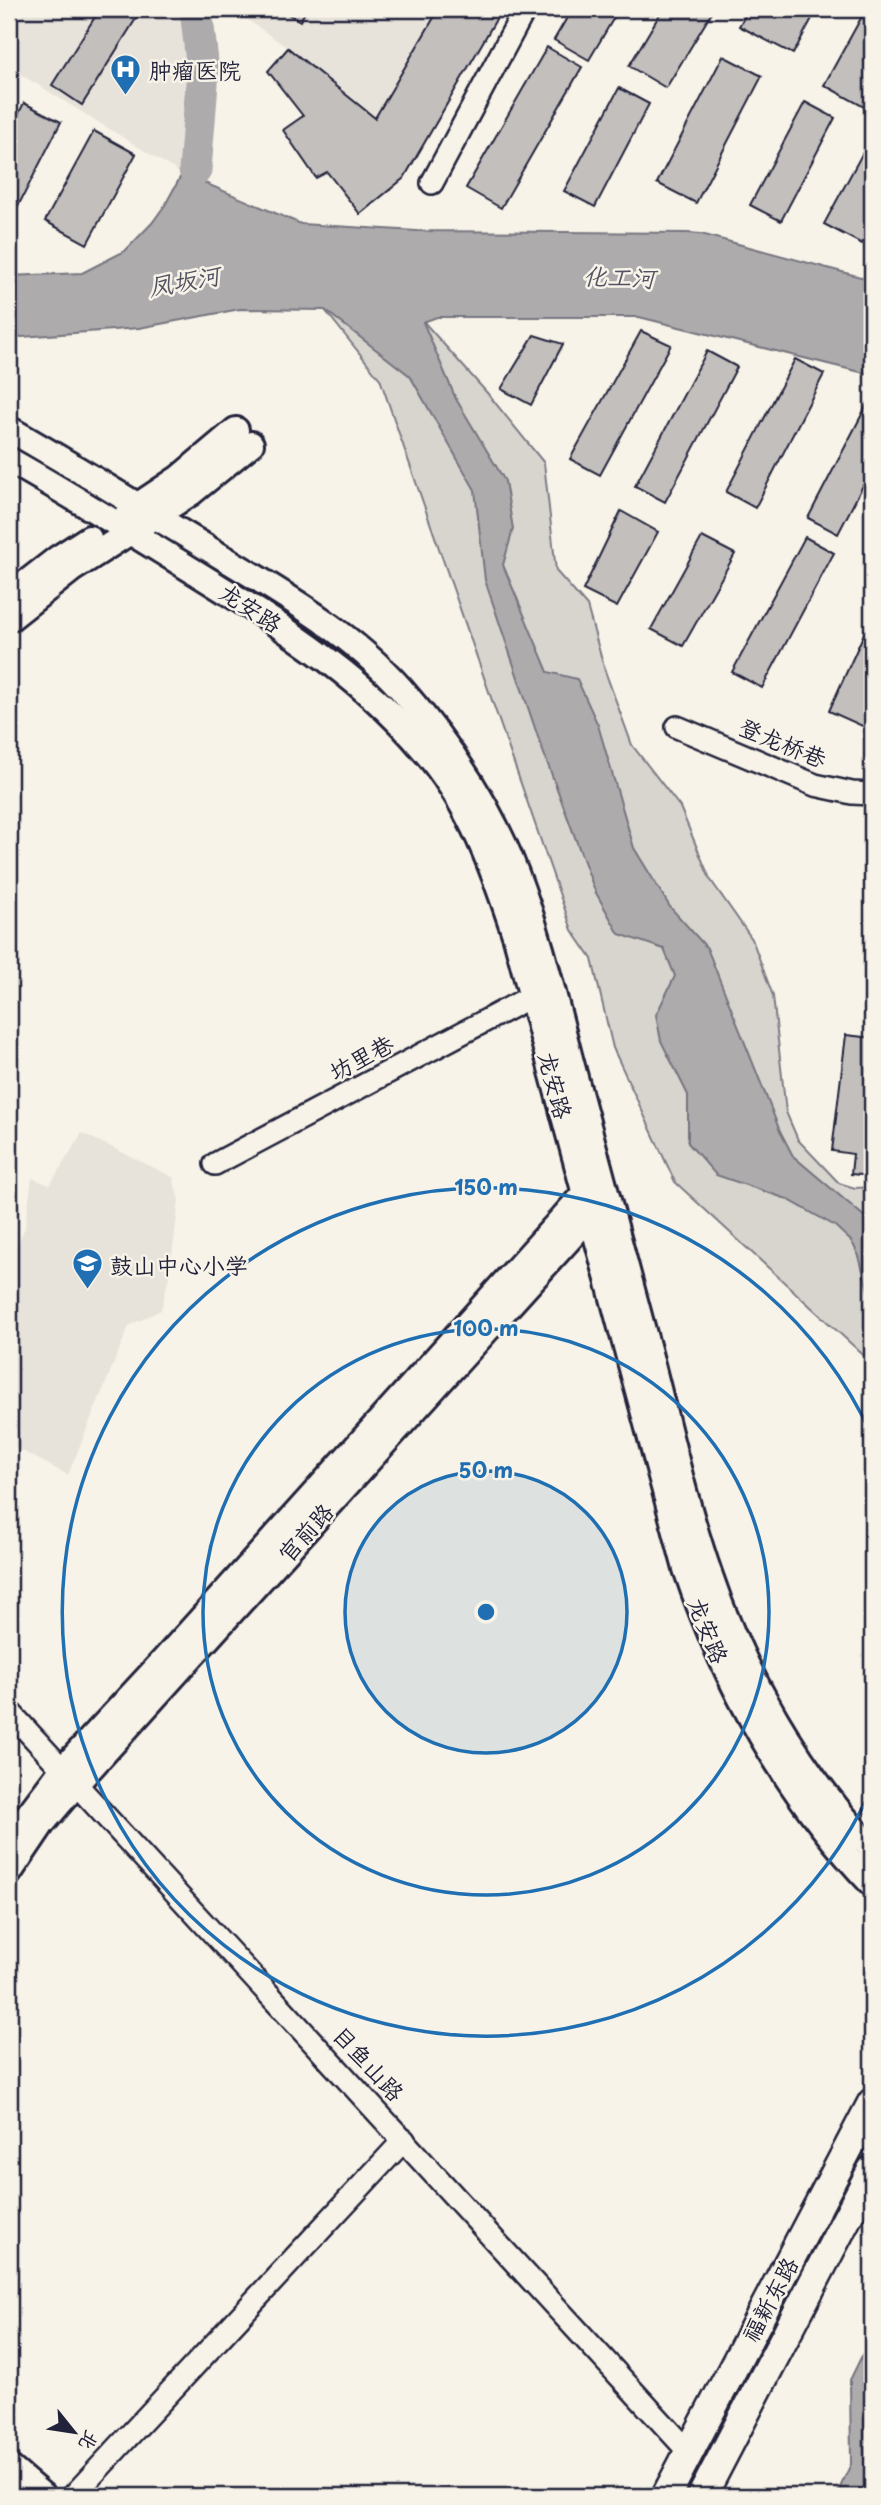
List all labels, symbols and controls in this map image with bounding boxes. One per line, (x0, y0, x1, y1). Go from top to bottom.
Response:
hospital icon: 肿瘤医院 (109, 52, 143, 96)
place label: 肿瘤医院 (149, 52, 241, 87)
water label: 凤坂河 (145, 255, 227, 304)
water label: 化工河 (582, 257, 660, 295)
street label: 龙安路 (213, 574, 289, 640)
street label: 登龙桥巷 (734, 709, 833, 776)
street label: 坊里巷 (322, 1025, 401, 1089)
street label: 龙安路 (530, 1047, 582, 1123)
text: 150 m (454, 1170, 518, 1202)
school or university icon: 鼓山中心小学 (70, 1247, 104, 1291)
place label: 鼓山中心小学 (110, 1247, 248, 1282)
text: 100 m (453, 1311, 519, 1343)
text: 50 m (459, 1453, 513, 1485)
street label: 官前路 (269, 1495, 341, 1569)
street label: 龙安路 (680, 1591, 738, 1669)
centre of rings (474, 1600, 498, 1624)
street label: 目鱼山路 (325, 2017, 413, 2109)
street label: 福新东路 (732, 2250, 806, 2348)
north arrow (38, 2396, 108, 2466)
text: 北 (73, 2426, 106, 2456)

